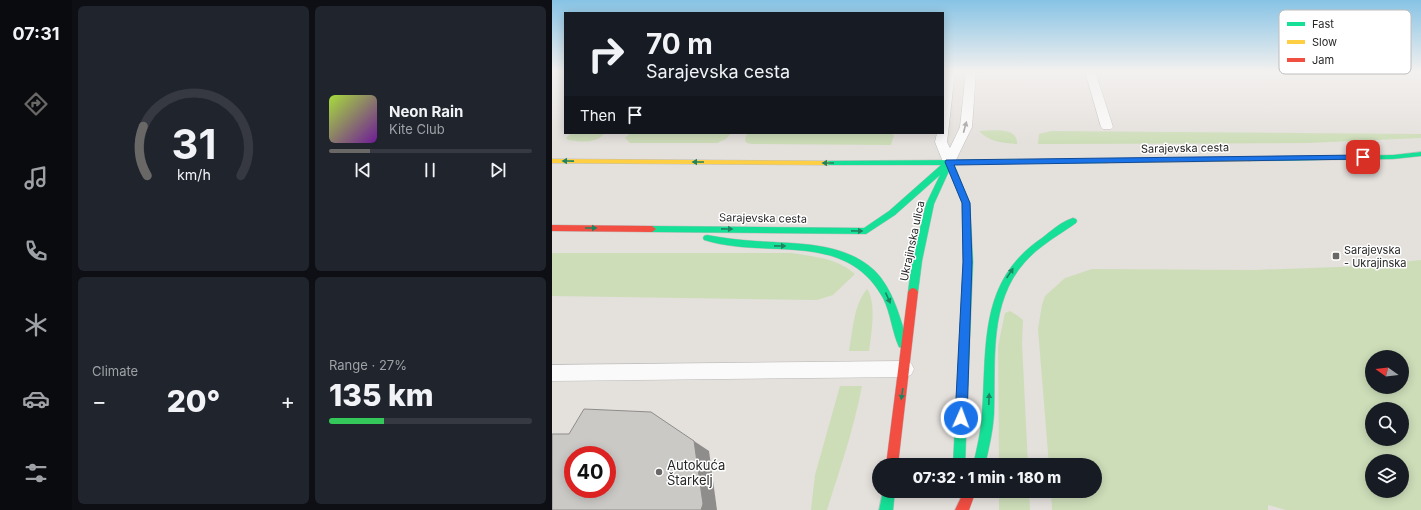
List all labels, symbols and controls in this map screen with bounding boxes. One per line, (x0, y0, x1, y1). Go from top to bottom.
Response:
legend (1279, 10, 1411, 74)
text: Fast (1312, 17, 1334, 31)
text: 07:31 (12, 23, 60, 44)
text: 70 m (646, 27, 713, 61)
icon: right (580, 28, 632, 80)
text: Slow (1312, 35, 1337, 49)
text: Jam (1312, 53, 1334, 67)
text: Sarajevska cesta (646, 61, 790, 82)
icon: directions (22, 90, 50, 118)
text: Neon Rain (389, 102, 463, 121)
icon: arrive (624, 104, 646, 126)
text: Then (580, 106, 616, 125)
text: 31 (171, 119, 216, 169)
one-way arrow (962, 120, 968, 133)
text: Kite Club (389, 121, 445, 137)
street label: Sarajevska cesta (1141, 140, 1229, 156)
pin (1346, 140, 1380, 174)
icon: arrive (1352, 146, 1374, 168)
one-way arrow (562, 158, 574, 165)
icon: previous (352, 159, 374, 181)
icon: pause (419, 159, 441, 181)
icon: next (487, 159, 509, 181)
one-way arrow (691, 159, 704, 165)
one-way arrow (821, 160, 834, 166)
icon: music (22, 164, 50, 192)
text: km/h (177, 166, 210, 183)
street label: Ukrajinska ulica (897, 199, 927, 283)
street label: Sarajevska cesta (719, 210, 807, 226)
one-way arrow (585, 225, 598, 231)
one-way arrow (721, 226, 734, 232)
one-way arrow (851, 228, 864, 234)
icon: phone (22, 237, 50, 265)
one-way arrow (774, 243, 787, 249)
place label: Sarajevska - Ukrajinska (1344, 243, 1407, 270)
marker: Sarajevska - Ukrajinska (1331, 251, 1341, 261)
one-way arrow (1007, 267, 1014, 279)
one-way arrow (885, 293, 891, 304)
icon: climate (22, 311, 50, 339)
north arrow (1365, 350, 1409, 394)
map controls (1365, 350, 1409, 498)
text: Range · 27% (329, 357, 407, 373)
text: Climate (92, 363, 138, 379)
text: 135 km (329, 377, 434, 413)
text: 20° (167, 383, 220, 419)
icon: car (22, 385, 50, 413)
text: − (92, 388, 107, 414)
text: + (280, 388, 295, 414)
one-way arrow (899, 388, 905, 400)
one-way arrow (985, 393, 992, 405)
position arrow (940, 397, 982, 439)
button: search (1365, 402, 1409, 446)
speed limit sign: 40 (564, 446, 616, 498)
button: layers (1365, 454, 1409, 498)
place label: Autokuća Štarkelj (667, 457, 725, 488)
icon: filters (22, 459, 50, 487)
marker: Autokuća Štarkelj (654, 467, 664, 477)
text: 07:32 · 1 min · 180 m (913, 468, 1061, 487)

